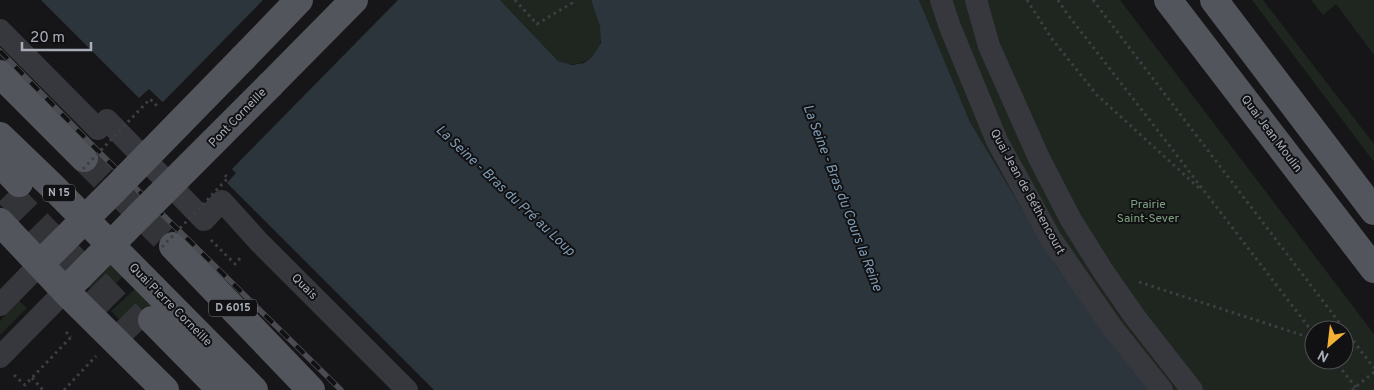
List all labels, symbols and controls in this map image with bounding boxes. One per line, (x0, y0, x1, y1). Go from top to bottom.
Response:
scale bar (22, 20, 91, 52)
text: 20 m (30, 29, 65, 48)
street label: Pont Corneille (206, 85, 270, 151)
street label: Quai Jean Moulin (1237, 92, 1305, 176)
water label: La Seine - Bras du Cours la Reine (798, 102, 886, 294)
water label: La Seine - Bras du Pré au Loup (432, 122, 578, 260)
street label: Quai Jean de Béthencourt (986, 126, 1068, 258)
road number: N 15 (43, 184, 75, 202)
park label: Prairie Saint-Sever (1117, 197, 1179, 227)
street label: Quai Pierre Corneille (125, 260, 215, 350)
street label: Quais (288, 271, 320, 303)
road number: D 6015 (209, 300, 257, 316)
north arrow (1304, 320, 1354, 370)
text: N (1315, 345, 1332, 365)

